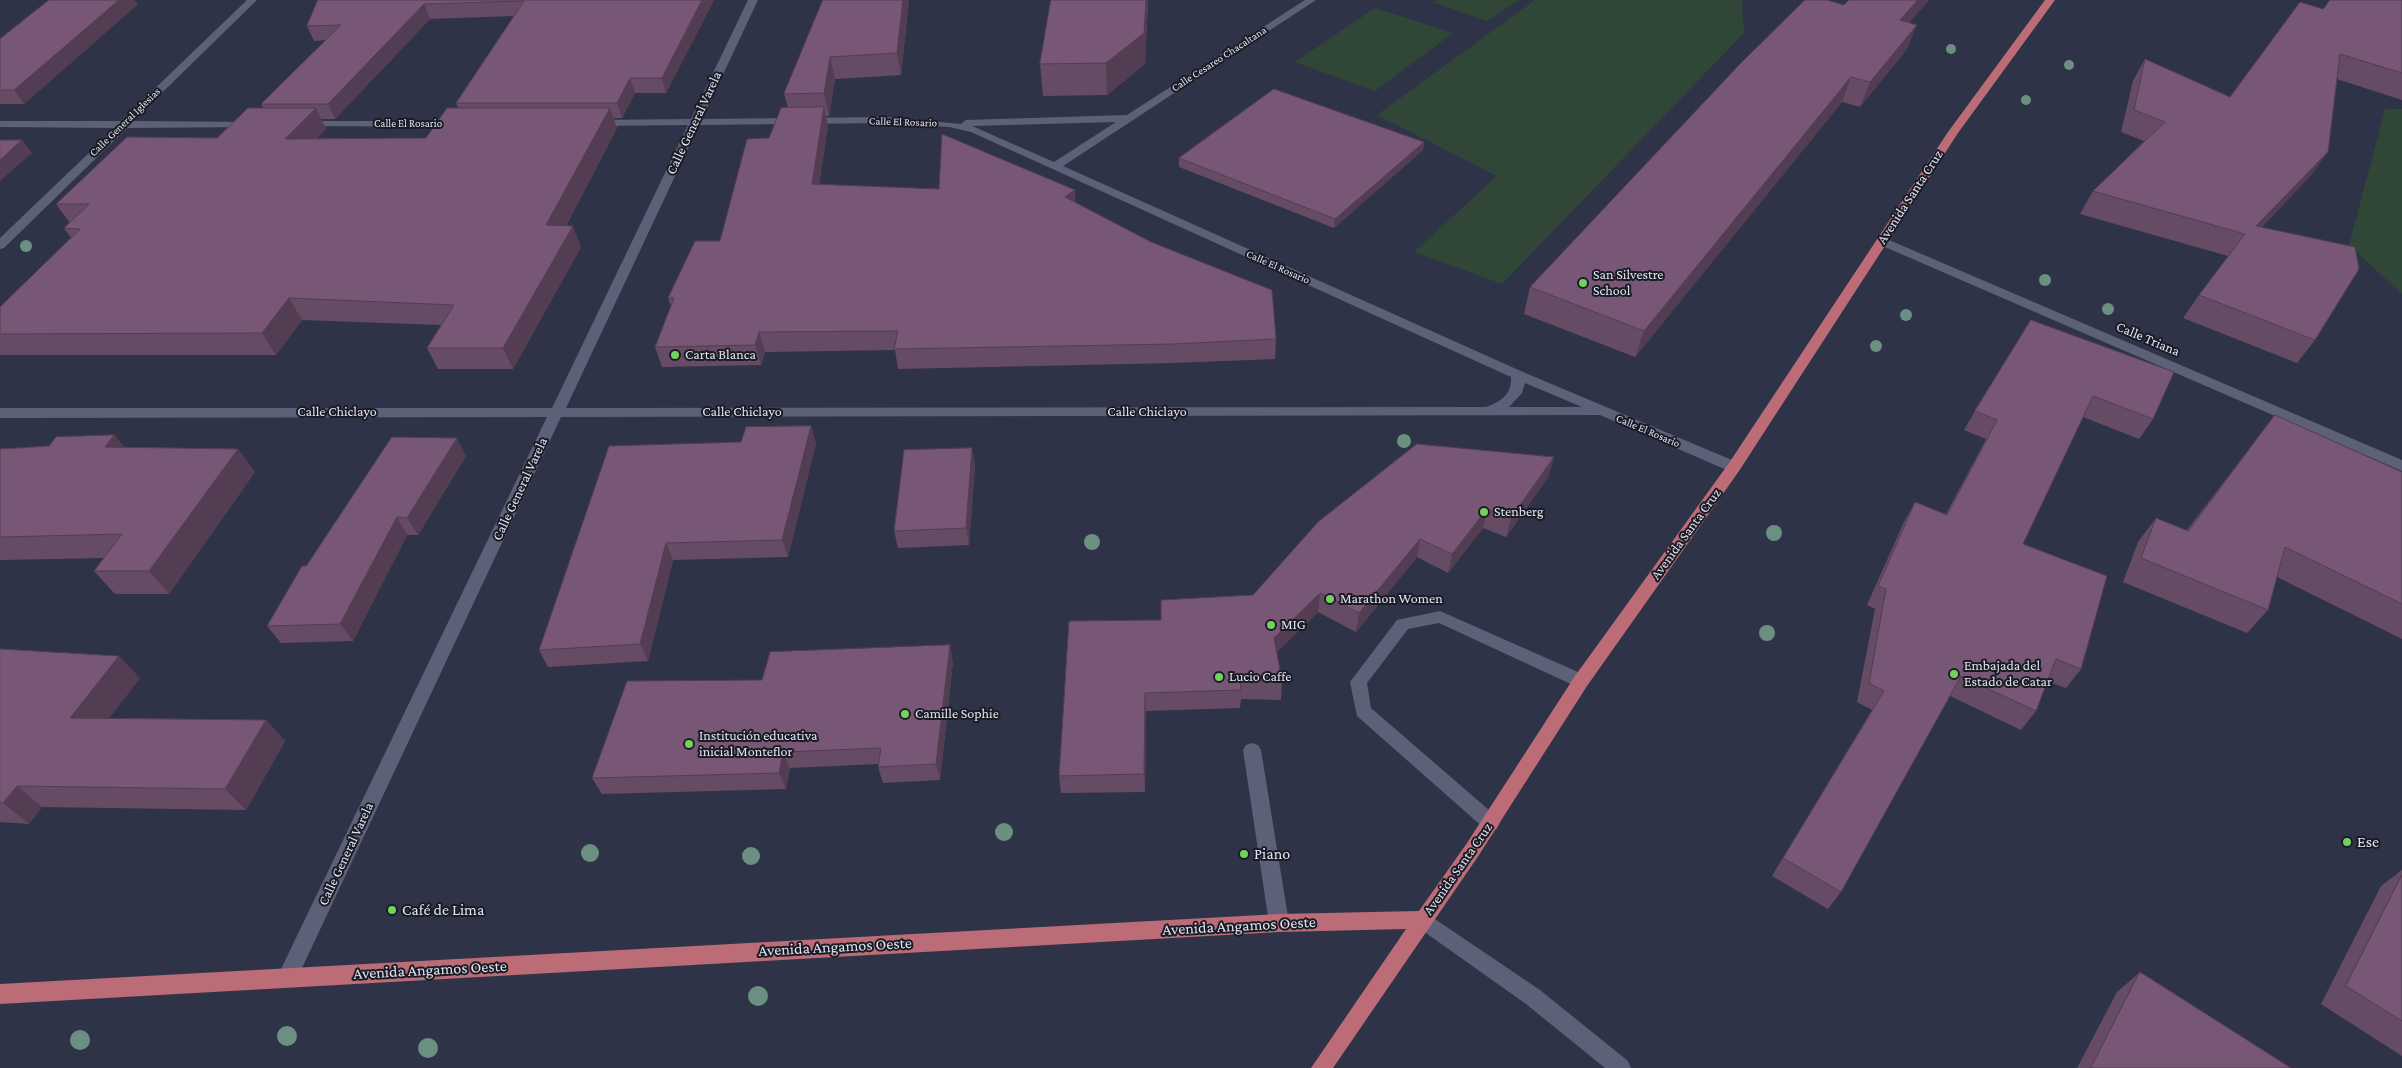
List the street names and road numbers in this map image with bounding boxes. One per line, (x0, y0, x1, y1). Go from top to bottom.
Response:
street label: Calle Cesareo Chacaltana (1169, 23, 1269, 95)
street label: Calle General Varela (663, 69, 725, 177)
street label: Calle General Iglesias (87, 85, 163, 159)
street label: Calle El Rosario (869, 114, 937, 130)
street label: Calle El Rosario (374, 117, 442, 131)
street label: Avenida Santa Cruz (1873, 147, 1947, 247)
street label: Calle El Rosario (1244, 247, 1312, 287)
street label: Calle Triana (2114, 318, 2182, 360)
street label: Calle Chiclayo (297, 404, 377, 420)
street label: Calle Chiclayo (702, 404, 782, 420)
street label: Calle Chiclayo (1107, 404, 1187, 420)
street label: Calle El Rosario (1614, 412, 1682, 450)
street label: Calle General Varela (489, 435, 551, 543)
street label: Avenida Santa Cruz (1647, 485, 1725, 583)
street label: Calle General Varela (315, 800, 377, 908)
street label: Avenida Santa Cruz (1420, 820, 1496, 918)
street label: Avenida Angamos Oeste (1162, 912, 1316, 940)
street label: Avenida Angamos Oeste (758, 933, 912, 961)
street label: Avenida Angamos Oeste (353, 956, 507, 984)

